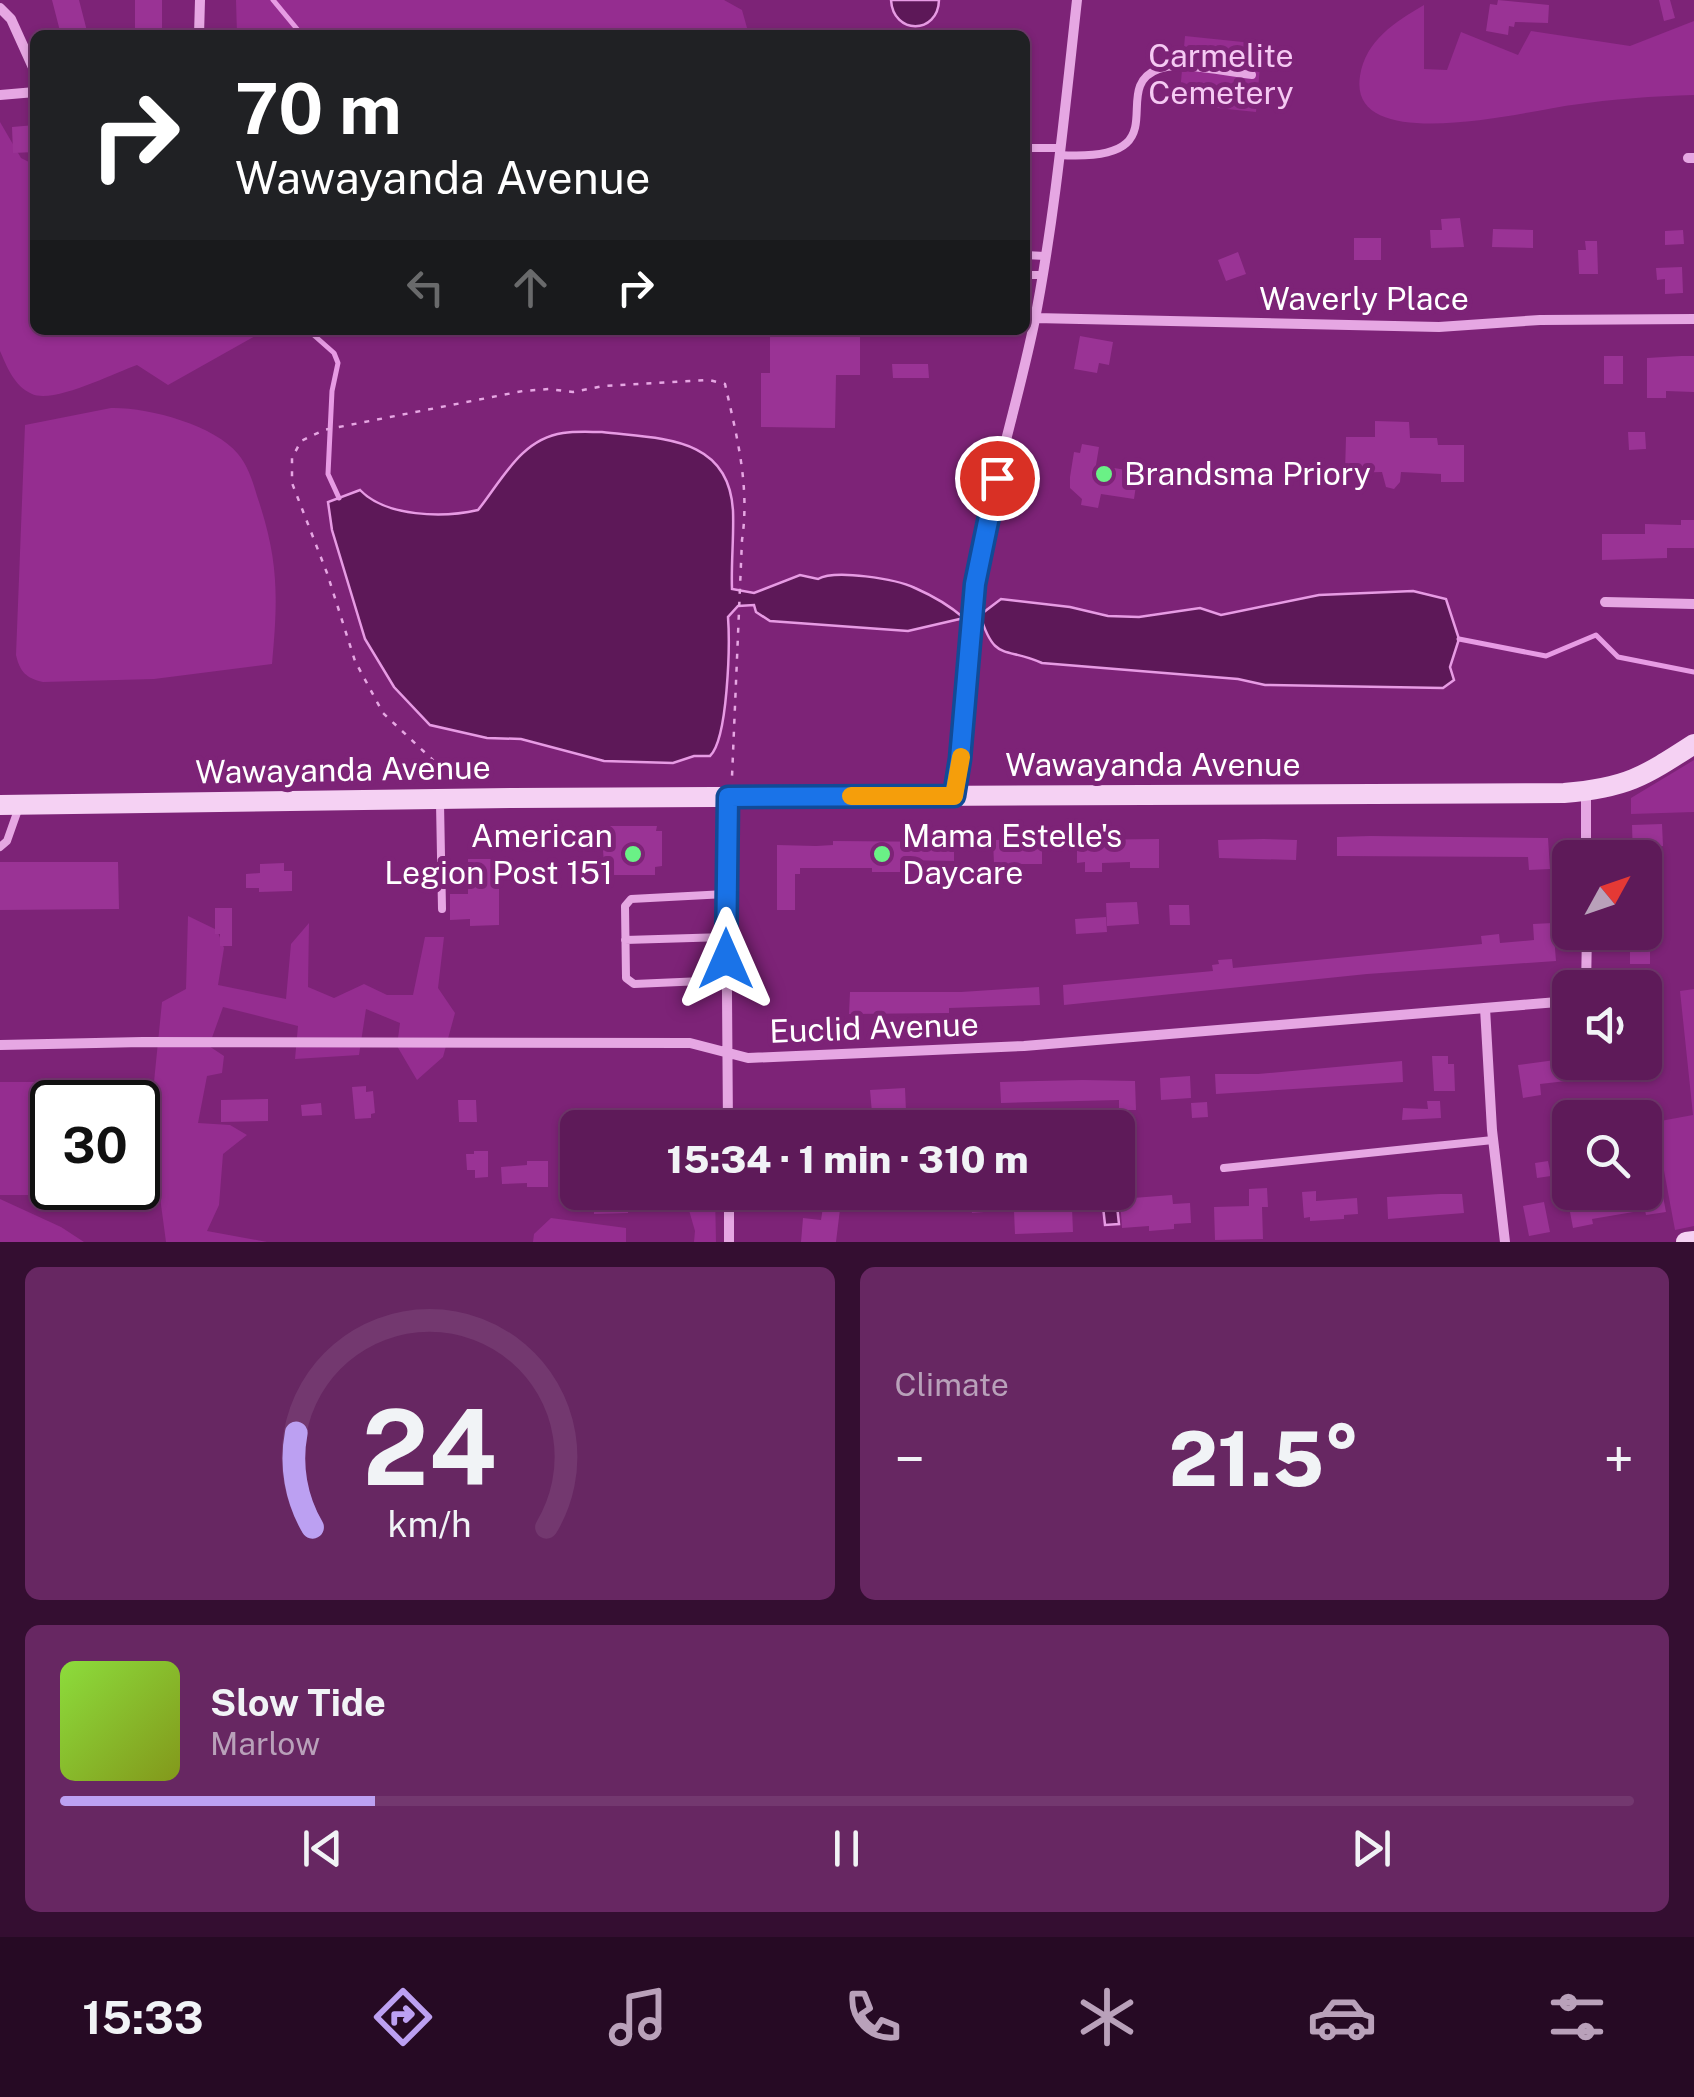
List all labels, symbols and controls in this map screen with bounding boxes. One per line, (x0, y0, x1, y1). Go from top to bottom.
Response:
park label: Carmelite Cemetery (1148, 37, 1294, 111)
text: 70 m (235, 67, 402, 150)
icon: right (70, 70, 200, 200)
text: Wawayanda Avenue (235, 151, 650, 204)
icon: left (398, 260, 453, 315)
icon: ahead (503, 260, 558, 315)
icon: right (608, 260, 663, 315)
street label: Waverly Place (1259, 280, 1469, 317)
pin (955, 436, 1040, 521)
icon: arrive (970, 451, 1025, 506)
place label: Brandsma Priory (1124, 455, 1371, 492)
marker: Brandsma Priory (1093, 463, 1115, 485)
street label: Wawayanda Avenue (1005, 746, 1301, 783)
street label: Wawayanda Avenue (195, 748, 491, 791)
place label: American Legion Post 151 (384, 817, 613, 891)
place label: Mama Estelle's Daycare (902, 817, 1122, 891)
north arrow (1552, 840, 1662, 950)
map controls (1552, 840, 1662, 1210)
marker: American Legion Post 151 (622, 843, 644, 865)
marker: Mama Estelle's Daycare (871, 843, 893, 865)
position arrow (674, 907, 778, 1011)
button: sound (1552, 970, 1662, 1080)
street label: Euclid Avenue (769, 1005, 979, 1050)
speed limit sign: 30 (30, 1080, 160, 1210)
button: search (1552, 1100, 1662, 1210)
text: 15:34 · 1 min · 310 m (667, 1137, 1029, 1182)
text: Climate (895, 1366, 1009, 1403)
text: 24 (363, 1386, 497, 1508)
text: 21.5° (1169, 1415, 1360, 1503)
text: − (895, 1427, 925, 1491)
text: + (1604, 1427, 1634, 1491)
text: km/h (388, 1503, 472, 1545)
text: Slow Tide (210, 1680, 386, 1725)
text: Marlow (210, 1725, 320, 1762)
icon: previous (295, 1821, 350, 1876)
icon: pause (819, 1821, 874, 1876)
icon: next (1344, 1821, 1399, 1876)
icon: directions (368, 1982, 438, 2052)
icon: music (603, 1982, 673, 2052)
icon: phone (838, 1982, 908, 2052)
icon: climate (1072, 1982, 1142, 2052)
icon: car (1307, 1982, 1377, 2052)
icon: filters (1542, 1982, 1612, 2052)
text: 15:33 (82, 1991, 204, 2044)

